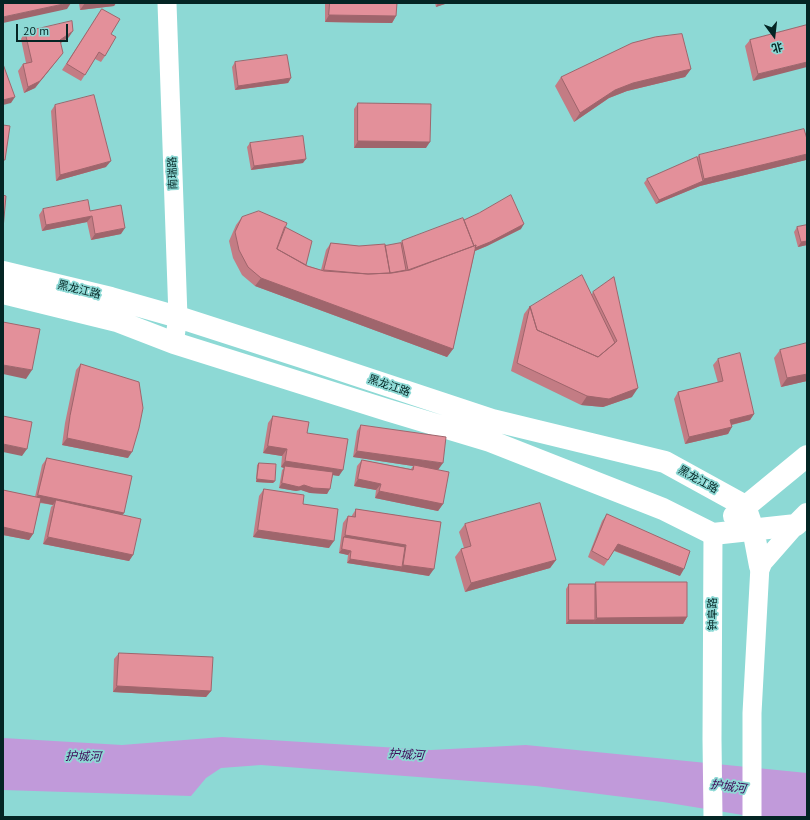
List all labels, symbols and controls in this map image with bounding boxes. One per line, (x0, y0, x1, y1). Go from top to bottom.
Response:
scale bar (18, 16, 70, 42)
north arrow (754, 16, 794, 56)
text: 20 m (23, 23, 49, 38)
text: 北 (770, 39, 784, 56)
street label: 南瑞路 (166, 156, 180, 190)
street label: 黑龙江路 (56, 278, 102, 302)
street label: 黑龙江路 (366, 373, 412, 399)
street label: 黑龙江路 (676, 464, 720, 496)
street label: 钟阜路 (706, 598, 720, 630)
water label: 护城河 (388, 747, 424, 763)
water label: 护城河 (65, 749, 101, 765)
water label: 护城河 (709, 777, 747, 797)

